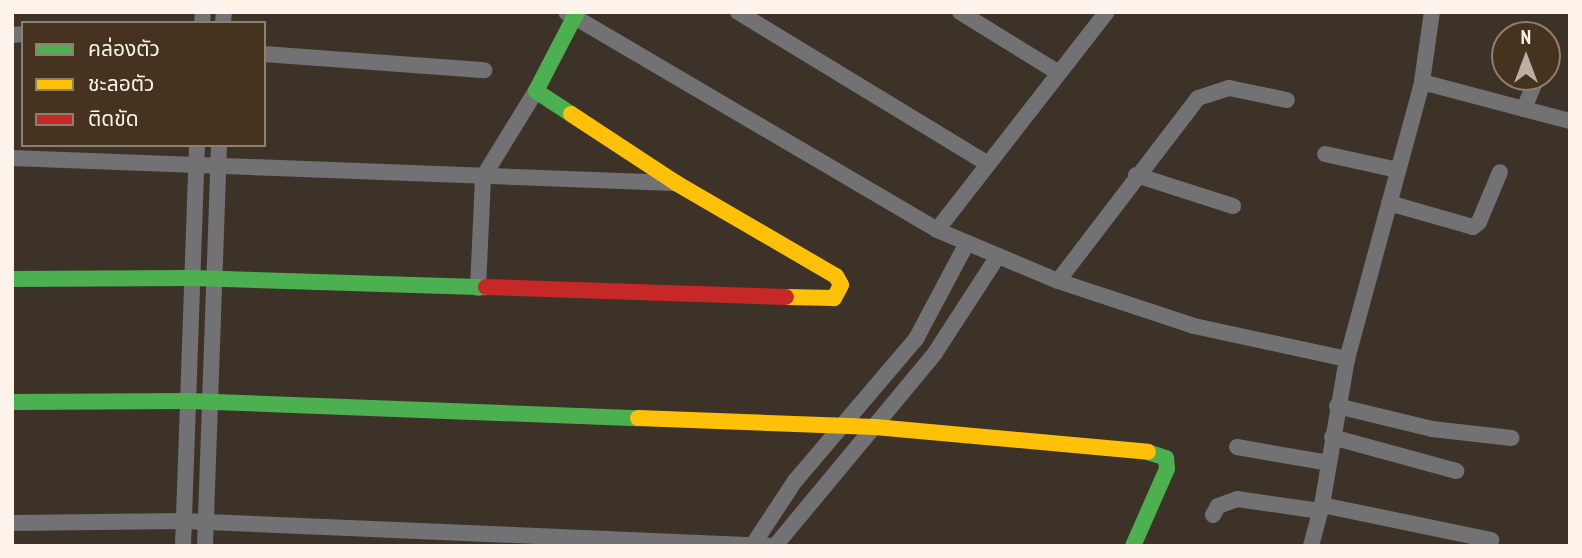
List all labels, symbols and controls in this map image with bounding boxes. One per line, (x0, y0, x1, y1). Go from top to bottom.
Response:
legend (21, 21, 266, 147)
north arrow (1491, 21, 1561, 91)
text: N (1521, 25, 1531, 49)
text: คล่องตัว (88, 35, 160, 62)
text: ชะลอตัว (88, 70, 154, 97)
text: ติดขัด (88, 105, 139, 132)

